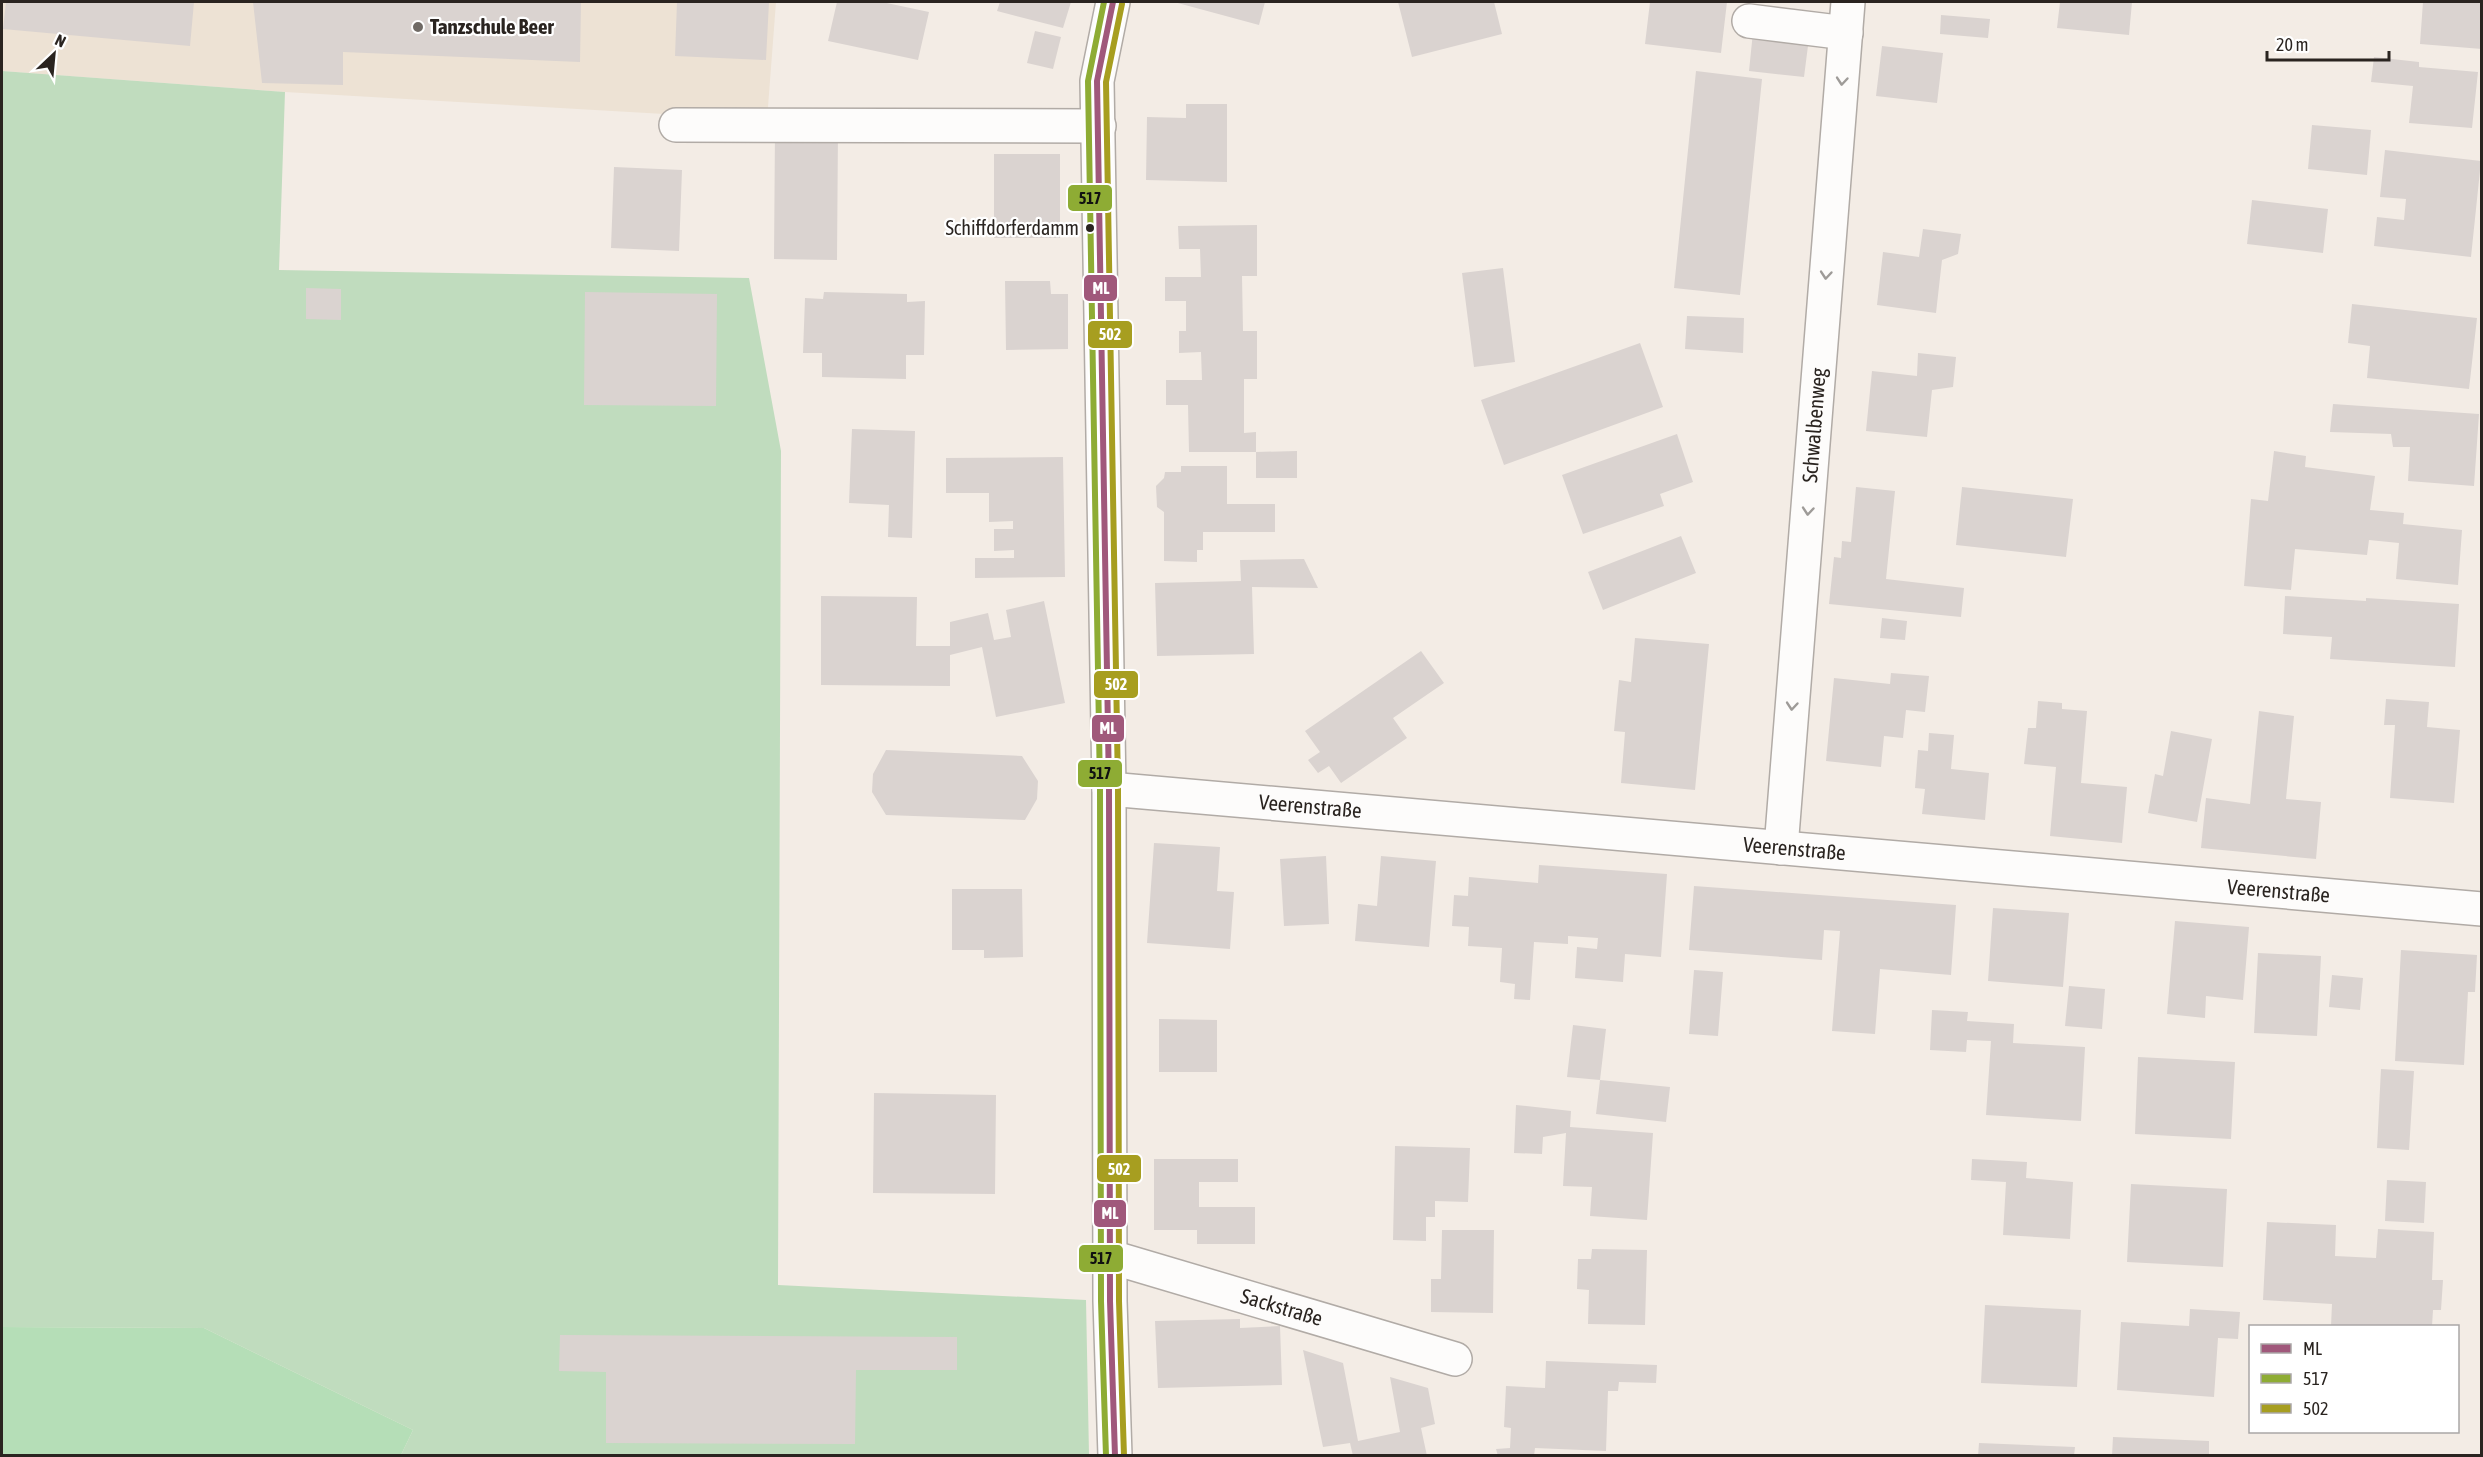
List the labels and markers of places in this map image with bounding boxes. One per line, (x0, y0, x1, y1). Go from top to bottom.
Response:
place label: Tanzschule Beer (430, 14, 554, 38)
marker: Tanzschule Beer (411, 20, 425, 34)
place label: Schiffdorferdamm (945, 216, 1079, 239)
marker: Schiffdorferdamm (1084, 222, 1096, 234)

